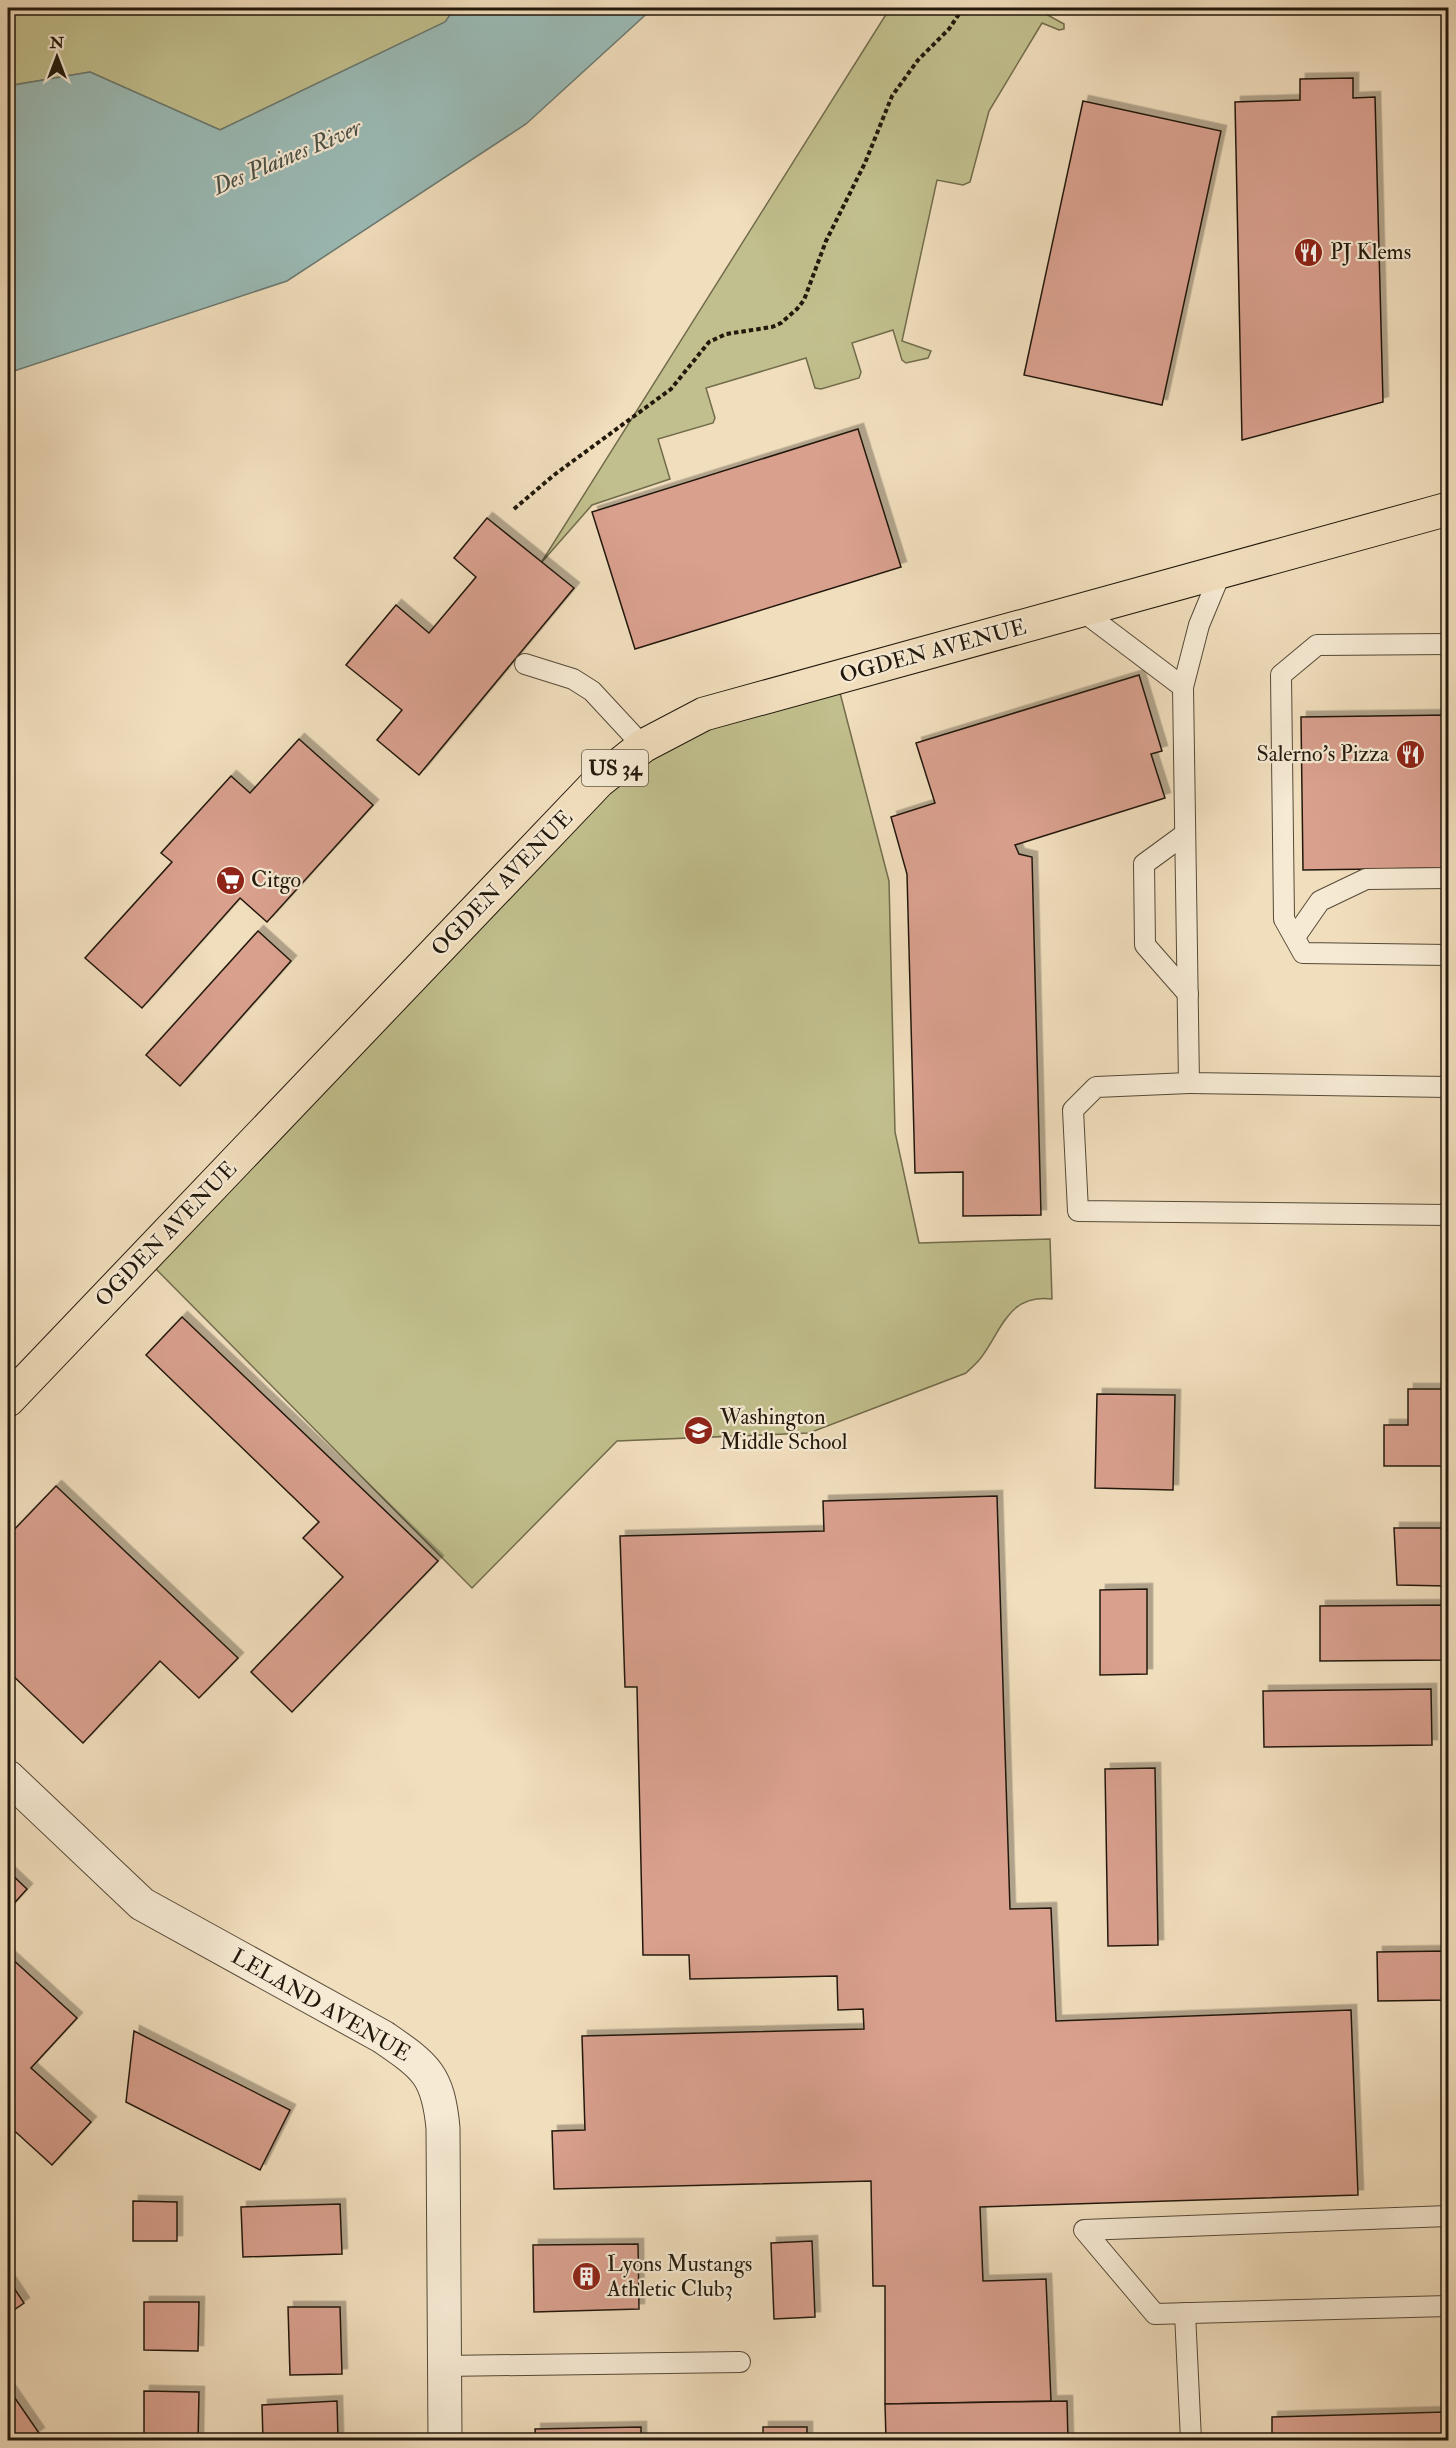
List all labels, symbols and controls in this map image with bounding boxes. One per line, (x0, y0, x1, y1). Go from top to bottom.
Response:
north arrow (27, 27, 87, 87)
text: N (49, 33, 65, 53)
water label: Des Plaines River (207, 111, 367, 203)
restaurant icon: PJ Klems (1293, 236, 1325, 268)
place label: PJ Klems (1330, 238, 1411, 266)
street label: OGDEN AVENUE (837, 613, 1030, 689)
restaurant icon: Salerno's Pizza (1394, 738, 1426, 770)
place label: Salerno's Pizza (1257, 740, 1390, 768)
road number: US 34 (582, 750, 648, 786)
street label: OGDEN AVENUE (425, 804, 579, 962)
supermarket icon: Citgo (214, 864, 246, 896)
place label: Citgo (251, 866, 301, 894)
street label: OGDEN AVENUE (89, 1155, 243, 1313)
place label: Washington Middle School (719, 1403, 848, 1456)
school or university icon: Washington Middle School (683, 1414, 715, 1446)
street label: LELAND AVENUE (226, 1942, 416, 2068)
place label: Lyons Mustangs Athletic Club3 (606, 2250, 752, 2303)
building icon: Lyons Mustangs Athletic Club3 (570, 2261, 602, 2293)

